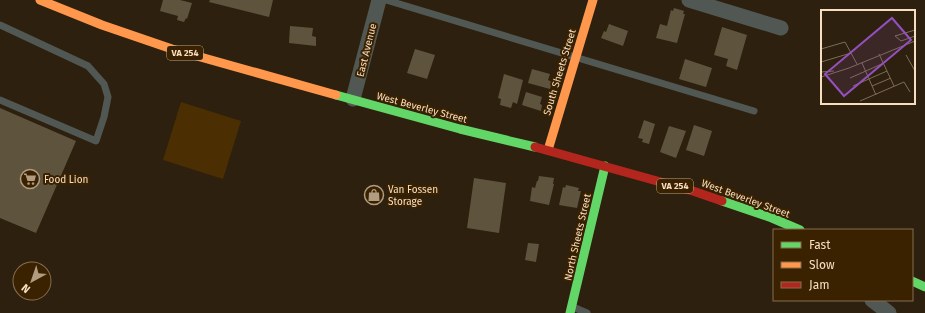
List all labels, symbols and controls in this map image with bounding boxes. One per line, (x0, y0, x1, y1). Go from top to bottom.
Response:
inset map (821, 10, 915, 104)
street label: East Avenue (355, 22, 379, 78)
street label: South Sheets Street (541, 27, 579, 117)
road number: VA 254 (167, 46, 203, 60)
street label: West Beverley Street (375, 90, 469, 126)
supermarket icon: Food Lion (19, 168, 41, 190)
place label: Food Lion (44, 174, 88, 186)
street label: West Beverley Street (700, 177, 792, 221)
road number: VA 254 (657, 179, 693, 193)
shop icon: Van Fossen Storage (363, 184, 385, 206)
place label: Van Fossen Storage (388, 184, 438, 208)
street label: North Sheets Street (562, 192, 594, 282)
legend (773, 229, 913, 301)
text: Fast (809, 238, 831, 252)
text: Slow (809, 258, 835, 272)
north arrow (12, 261, 52, 301)
text: Jam (809, 278, 829, 292)
text: N (19, 281, 33, 296)

